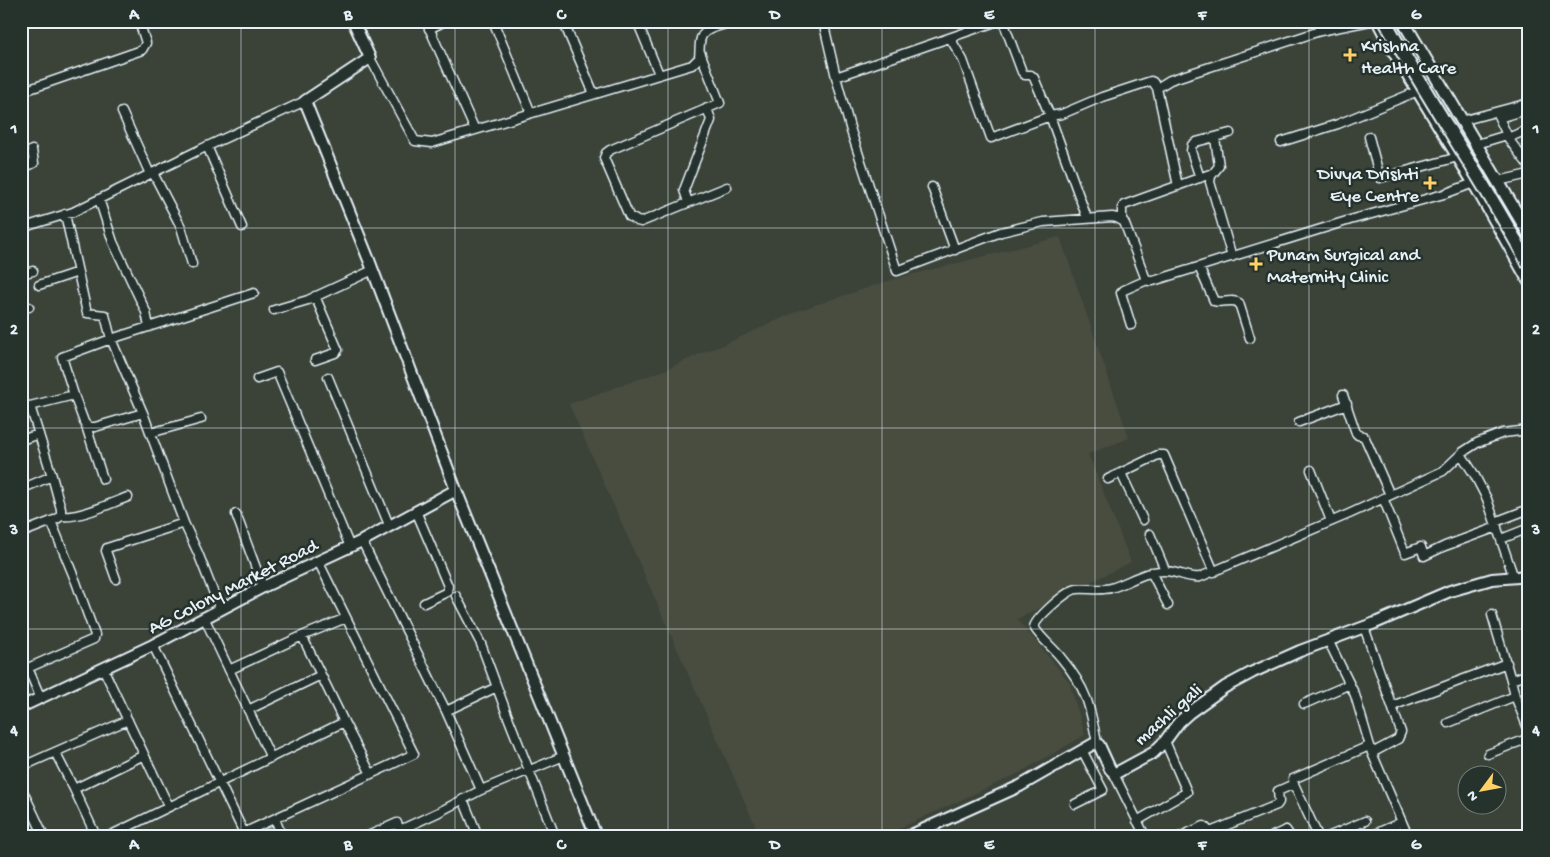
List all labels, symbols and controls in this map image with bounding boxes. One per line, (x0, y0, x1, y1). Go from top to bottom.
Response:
text: A (128, 7, 140, 26)
text: B (343, 7, 353, 26)
text: C (556, 7, 567, 26)
text: D (768, 7, 781, 26)
text: E (984, 7, 995, 26)
text: F (1197, 7, 1208, 26)
text: G (1411, 7, 1422, 26)
place label: Krishna Health Care (1361, 36, 1456, 81)
marker: Krishna Health Care (1343, 48, 1357, 62)
text: 1 (10, 121, 17, 140)
text: 1 (1532, 121, 1539, 140)
place label: Divya Drishti Eye Centre (1315, 164, 1419, 209)
marker: Divya Drishti Eye Centre (1423, 176, 1437, 190)
place label: Punam Surgical and Maternity Clinic (1266, 245, 1422, 290)
marker: Punam Surgical and Maternity Clinic (1249, 257, 1263, 271)
text: 2 (10, 322, 18, 341)
text: 2 (1532, 322, 1540, 341)
text: 3 (9, 522, 18, 541)
text: 3 (1531, 522, 1540, 541)
street label: AG Colony Market Road (145, 535, 324, 641)
street label: machli gali (1130, 680, 1208, 752)
text: 4 (9, 723, 18, 742)
text: 4 (1531, 723, 1540, 742)
north arrow (1458, 764, 1508, 814)
text: N (1463, 787, 1483, 804)
text: A (128, 837, 140, 856)
text: B (343, 837, 353, 856)
text: C (556, 837, 567, 856)
text: D (768, 837, 781, 856)
text: E (984, 837, 995, 856)
text: F (1197, 837, 1208, 856)
text: G (1411, 837, 1422, 856)

